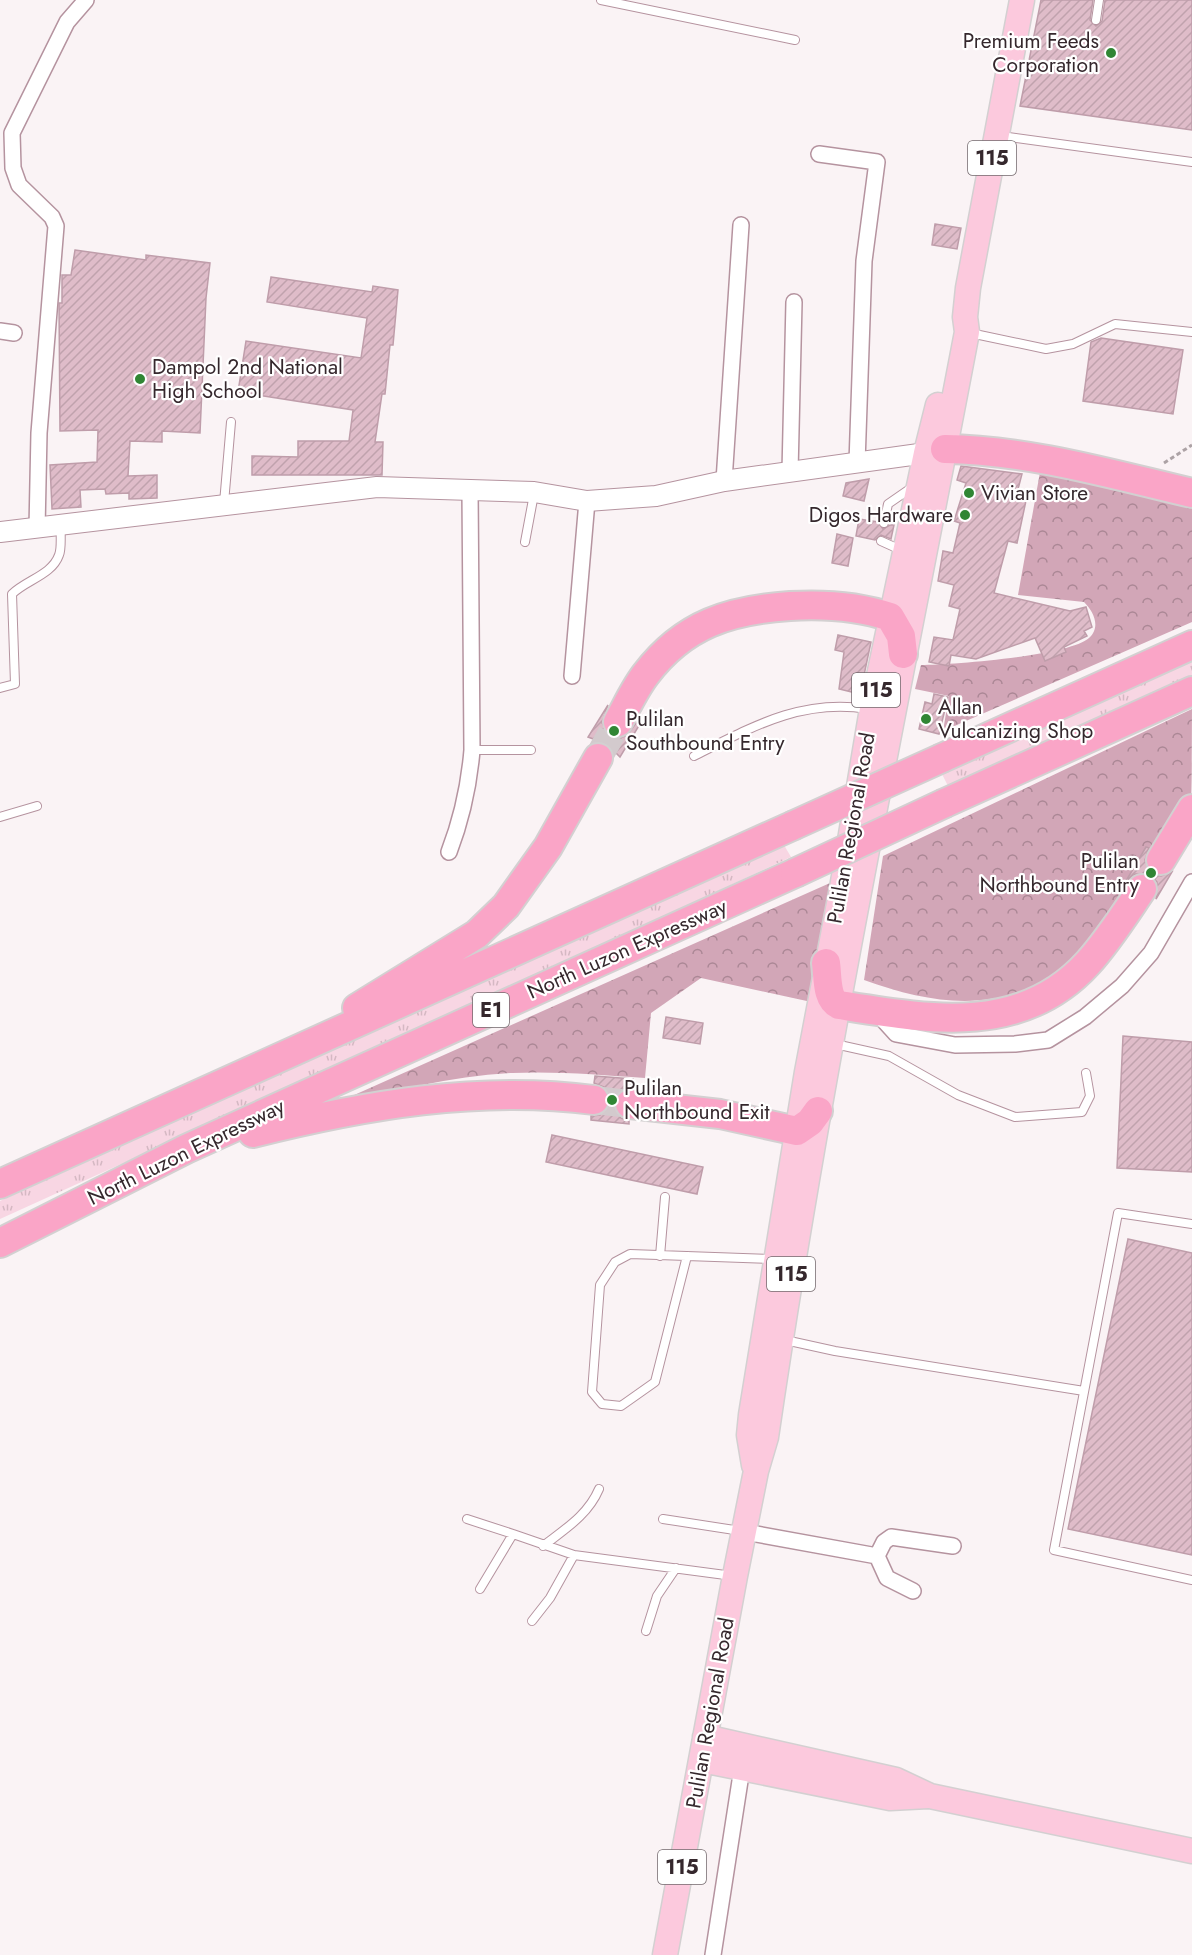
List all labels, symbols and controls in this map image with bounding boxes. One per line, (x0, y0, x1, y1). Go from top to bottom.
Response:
place label: Premium Feeds Corporation (963, 26, 1099, 80)
marker: Premium Feeds Corporation (1104, 46, 1118, 60)
road number: 115 (968, 141, 1016, 175)
place label: Dampol 2nd National High School (152, 352, 343, 406)
marker: Dampol 2nd National High School (133, 372, 147, 386)
place label: Vivian Store (981, 478, 1088, 508)
marker: Vivian Store (962, 486, 976, 500)
place label: Digos Hardware (809, 500, 953, 530)
marker: Digos Hardware (958, 508, 972, 522)
road number: 115 (852, 673, 900, 707)
place label: Allan Vulcanizing Shop (938, 692, 1093, 746)
place label: Pulilan Southbound Entry (626, 704, 785, 758)
marker: Allan Vulcanizing Shop (919, 712, 933, 726)
marker: Pulilan Southbound Entry (607, 724, 621, 738)
street label: Pulilan Regional Road (819, 730, 883, 926)
place label: Pulilan Northbound Entry (980, 846, 1140, 900)
marker: Pulilan Northbound Entry (1144, 866, 1158, 880)
street label: North Luzon Expressway (522, 891, 732, 1007)
road number: E1 (473, 993, 509, 1027)
place label: Pulilan Northbound Exit (624, 1073, 770, 1127)
street label: North Luzon Expressway (82, 1091, 290, 1213)
marker: Pulilan Northbound Exit (605, 1093, 619, 1107)
road number: 115 (767, 1257, 815, 1291)
street label: Pulilan Regional Road (678, 1615, 742, 1811)
road number: 115 (658, 1850, 706, 1884)

